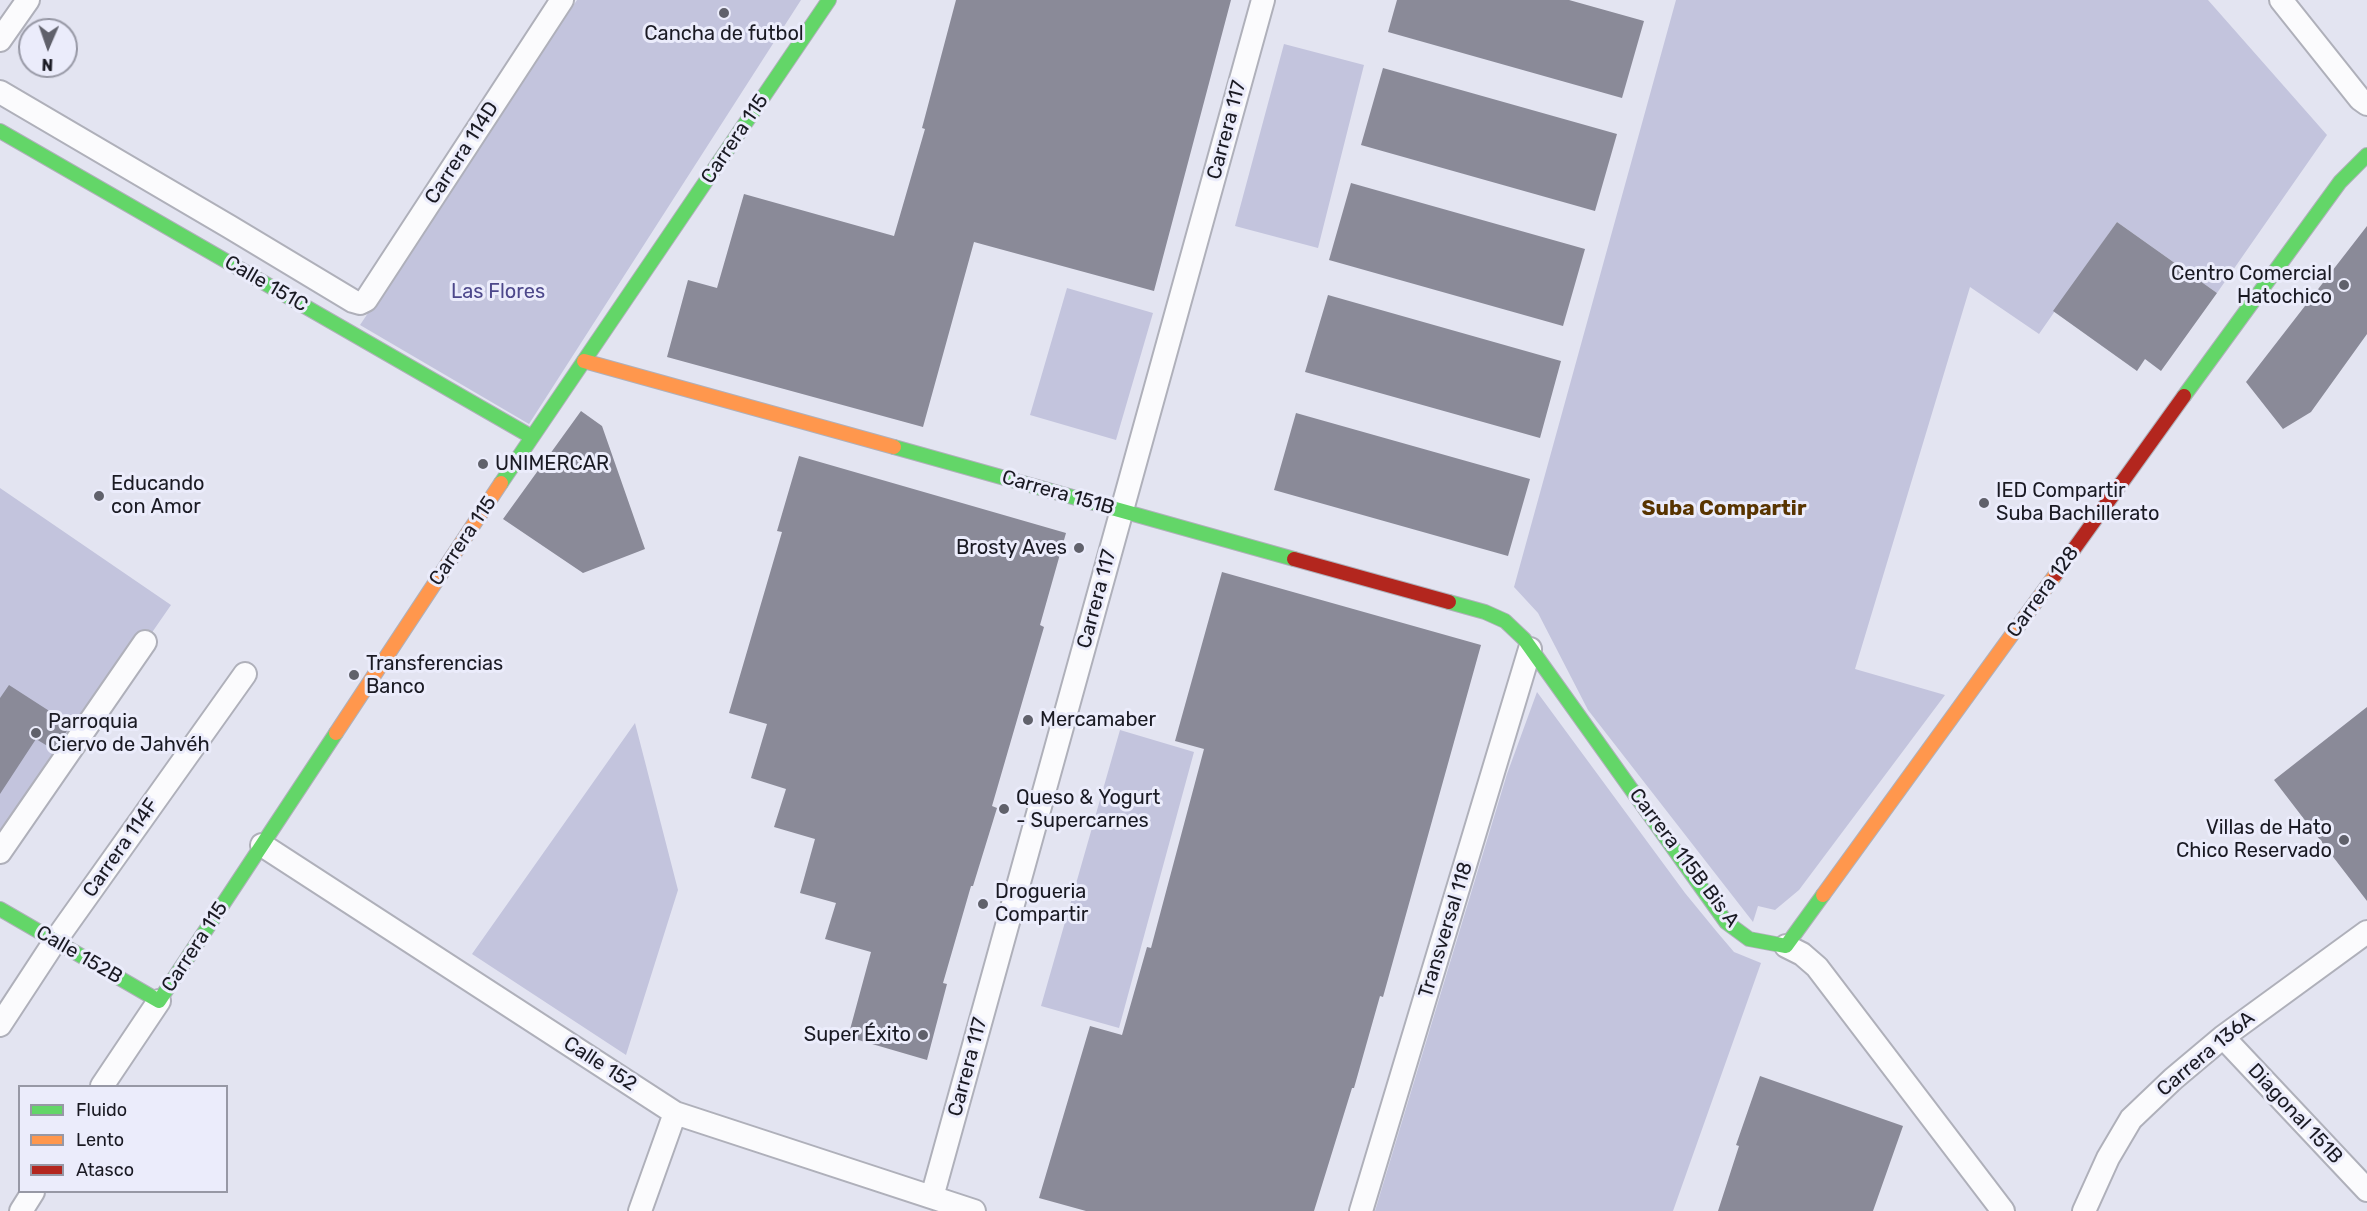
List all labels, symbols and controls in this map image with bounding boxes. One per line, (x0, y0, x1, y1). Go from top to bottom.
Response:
marker: Cancha de futbol (717, 6, 731, 20)
north arrow (18, 18, 78, 78)
place label: Cancha de futbol (644, 22, 804, 46)
text: N (41, 55, 54, 74)
street label: Carrera 117 (1202, 78, 1252, 182)
street label: Carrera 115 (696, 90, 774, 188)
street label: Carrera 114D (420, 97, 504, 209)
street label: Calle 151C (220, 251, 312, 317)
place label: Centro Comercial Hatochico (2171, 262, 2332, 309)
marker: Centro Comercial Hatochico (2337, 278, 2351, 292)
park label: Las Flores (451, 280, 545, 304)
place label: UNIMERCAR (495, 452, 609, 476)
marker: UNIMERCAR (476, 457, 490, 471)
street label: Carrera 151B (999, 465, 1117, 521)
place label: Educando con Amor (111, 472, 205, 519)
place label: IED Compartir Suba Bachillerato (1996, 479, 2159, 526)
marker: Educando con Amor (92, 489, 106, 503)
street label: Carrera 115 (424, 492, 502, 590)
district label: Suba Compartir (1642, 496, 1806, 522)
marker: IED Compartir Suba Bachillerato (1977, 496, 1991, 510)
place label: Brosty Aves (956, 536, 1067, 560)
marker: Brosty Aves (1072, 541, 1086, 555)
street label: Carrera 128 (2002, 542, 2084, 642)
street label: Carrera 117 (1072, 547, 1122, 651)
place label: Transferencias Banco (366, 652, 503, 699)
marker: Transferencias Banco (347, 668, 361, 682)
place label: Mercamaber (1040, 708, 1156, 732)
place label: Parroquia Ciervo de Jahvéh (48, 710, 210, 757)
marker: Mercamaber (1021, 713, 1035, 727)
marker: Parroquia Ciervo de Jahvéh (29, 726, 43, 740)
street label: Carrera 115B Bis A (1624, 784, 1744, 932)
place label: Queso & Yogurt - Supercarnes (1016, 786, 1160, 833)
street label: Carrera 114F (78, 794, 164, 902)
marker: Queso & Yogurt - Supercarnes (997, 802, 1011, 816)
place label: Villas de Hato Chico Reservado (2176, 816, 2332, 863)
marker: Villas de Hato Chico Reservado (2337, 833, 2351, 847)
street label: Transversal 118 (1414, 859, 1478, 1001)
place label: Drogueria Compartir (995, 880, 1088, 927)
street label: Carrera 115 (157, 897, 233, 997)
marker: Drogueria Compartir (976, 897, 990, 911)
street label: Calle 152B (32, 921, 126, 989)
street label: Carrera 136A (2152, 1006, 2260, 1102)
street label: Carrera 117 (943, 1015, 993, 1119)
place label: Super Éxito (804, 1023, 911, 1047)
marker: Super Éxito (916, 1028, 930, 1042)
street label: Calle 152 (559, 1032, 641, 1096)
street label: Diagonal 151B (2243, 1059, 2347, 1169)
legend (18, 1085, 228, 1193)
text: Fluido (76, 1099, 127, 1121)
text: Lento (76, 1129, 124, 1151)
text: Atasco (76, 1159, 134, 1181)

